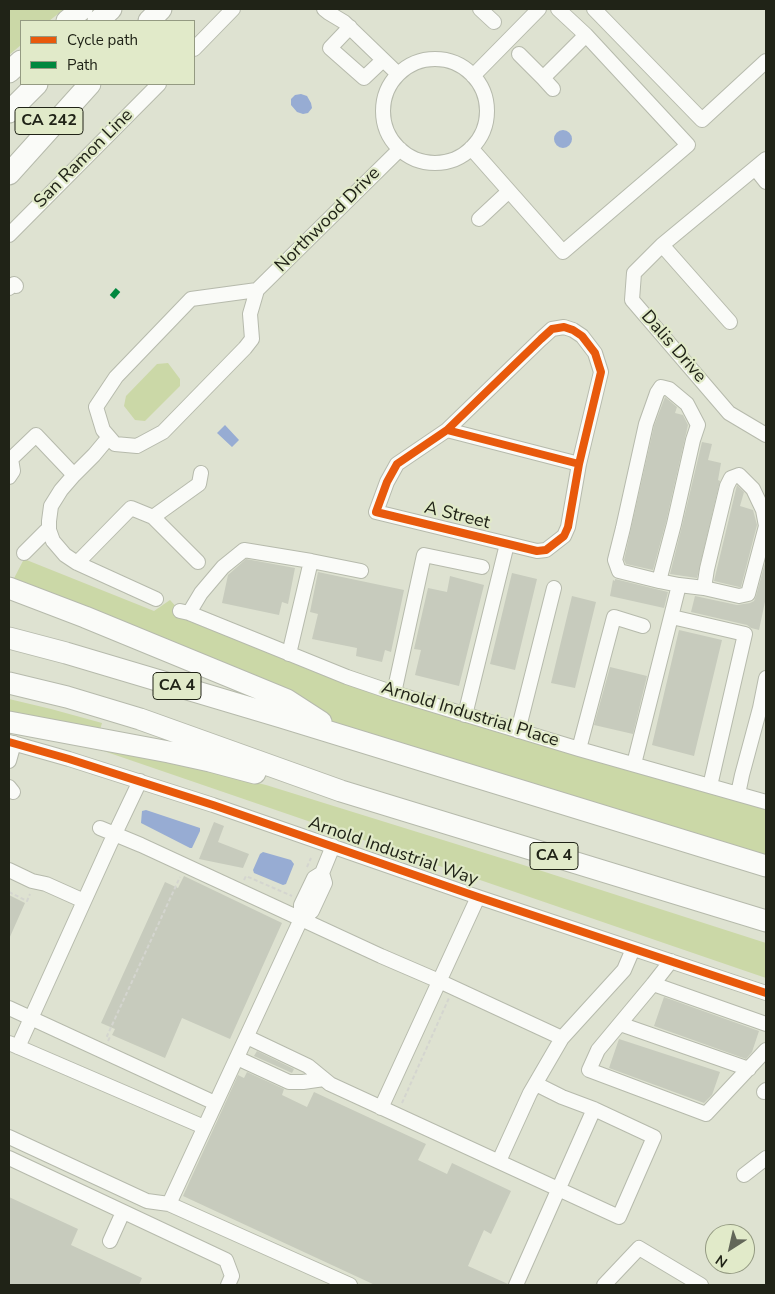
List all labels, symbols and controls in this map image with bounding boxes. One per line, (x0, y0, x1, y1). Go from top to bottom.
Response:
legend (20, 20, 195, 85)
text: Cycle path (67, 30, 138, 50)
text: Path (67, 55, 98, 75)
street label: San Ramon Line (30, 105, 138, 213)
road number: CA 242 (15, 108, 83, 134)
street label: Northwood Drive (271, 163, 385, 277)
street label: Dalis Drive (636, 307, 710, 387)
street label: A Street (422, 497, 492, 535)
road number: CA 4 (153, 672, 201, 699)
street label: Arnold Industrial Place (379, 678, 561, 752)
street label: Arnold Industrial Way (305, 813, 481, 891)
road number: CA 4 (530, 842, 578, 869)
north arrow (705, 1224, 755, 1274)
text: N (712, 1250, 731, 1272)

